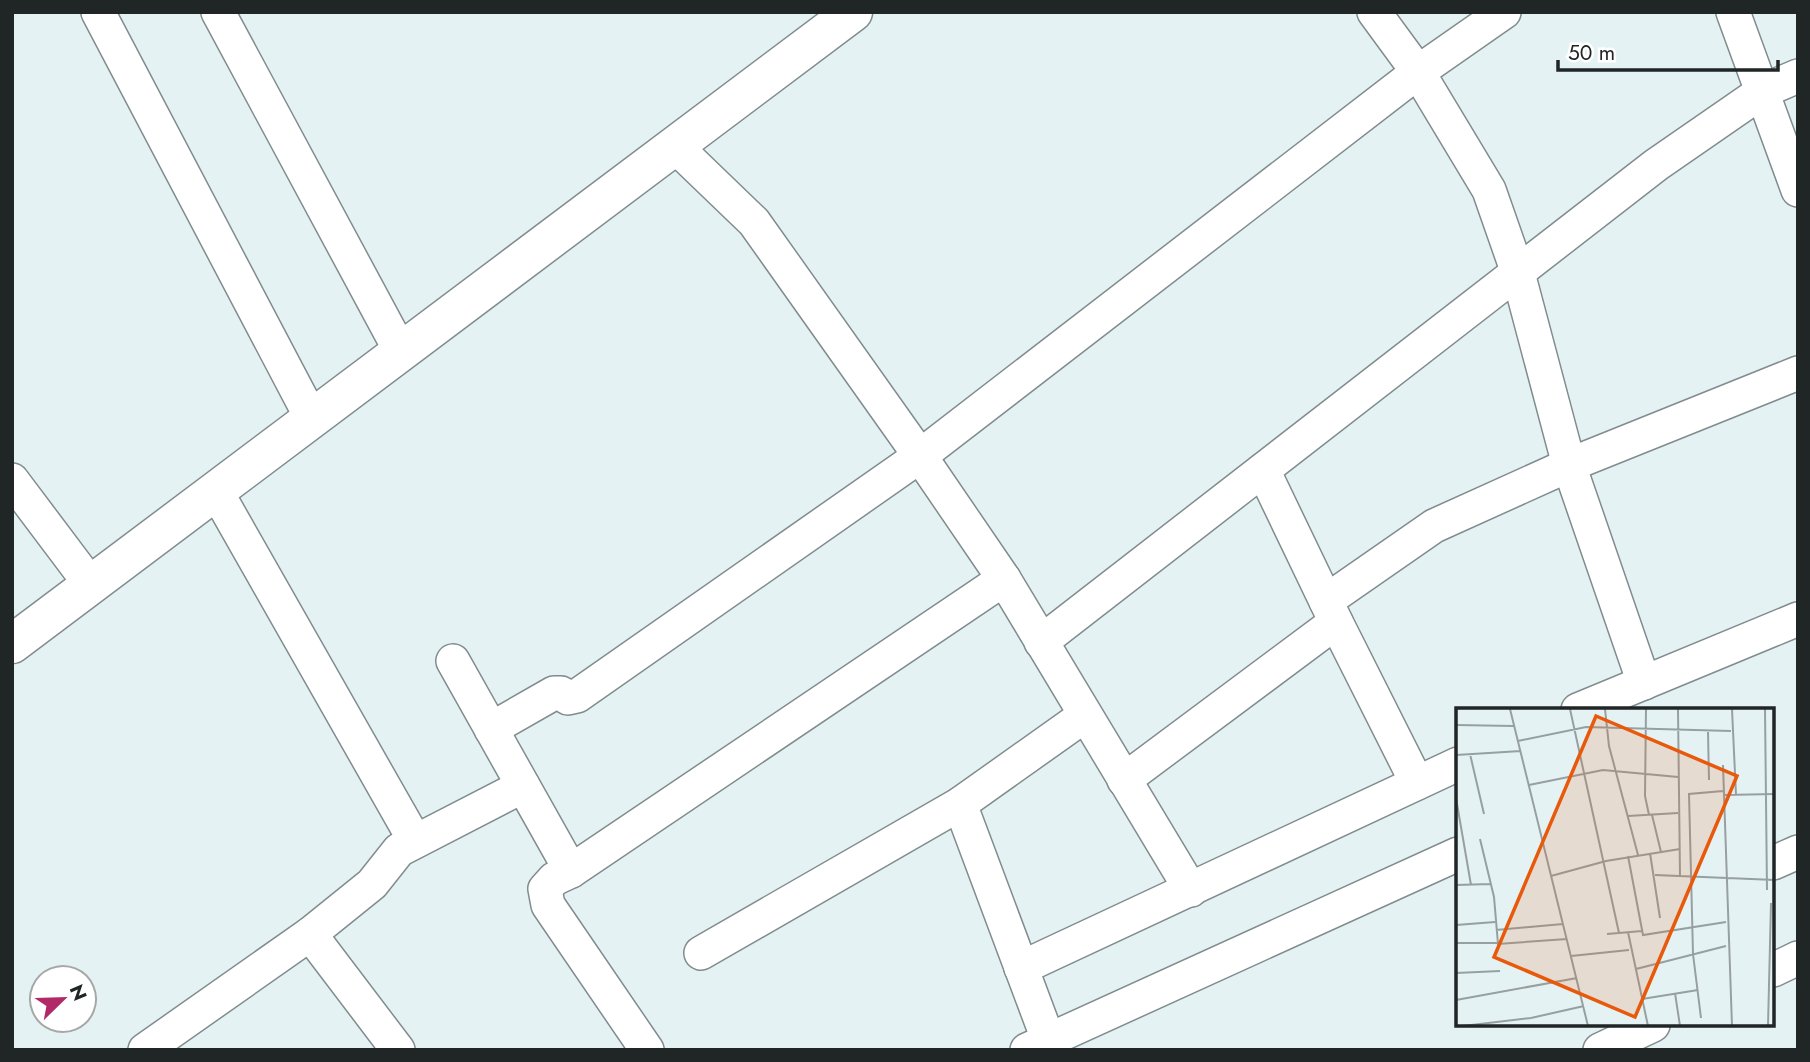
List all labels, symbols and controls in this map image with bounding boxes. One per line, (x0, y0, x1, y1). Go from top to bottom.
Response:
scale bar (1558, 28, 1778, 72)
text: 50 m (1568, 38, 1615, 68)
inset map (1456, 708, 1775, 1027)
north arrow (28, 964, 98, 1034)
text: N (63, 980, 94, 1005)

